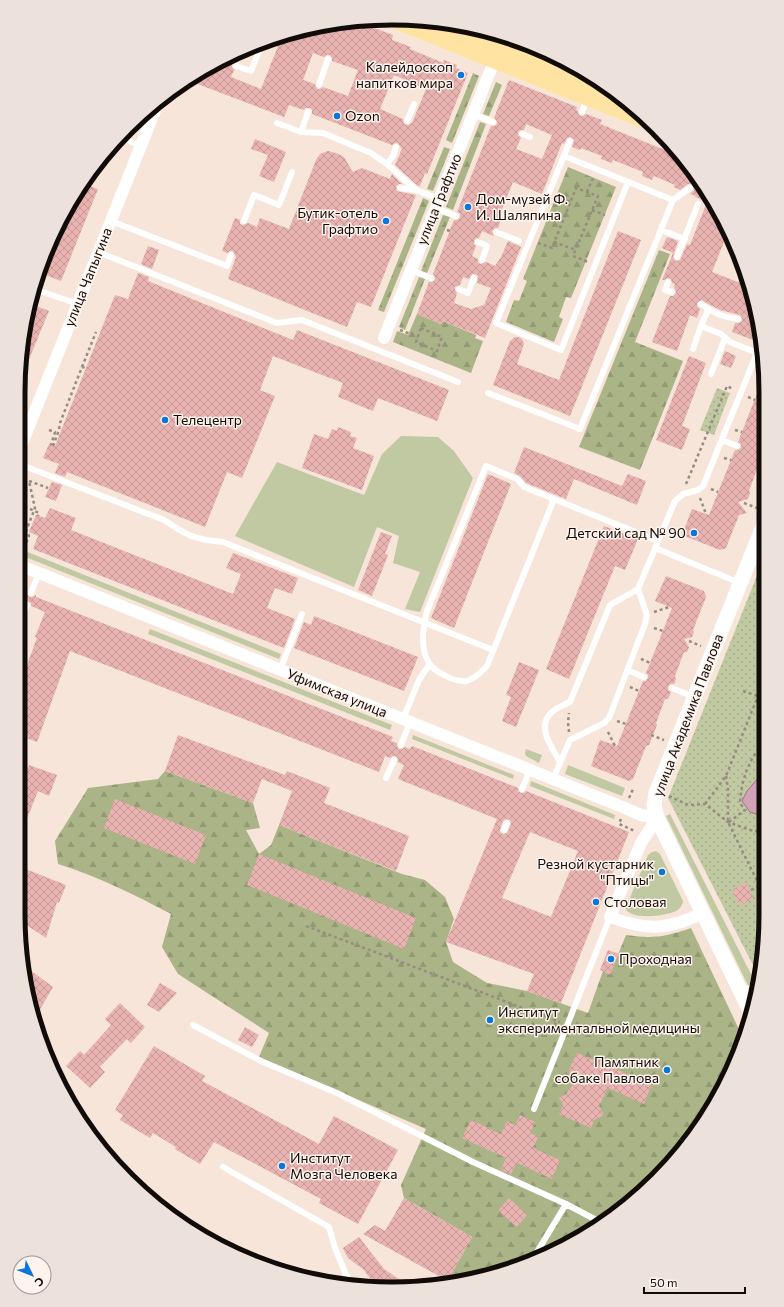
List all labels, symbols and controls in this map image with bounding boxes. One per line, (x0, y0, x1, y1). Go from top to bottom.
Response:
place label: Калейдоскоп напитков мира (356, 58, 453, 91)
marker: Калейдоскоп напитков мира (456, 70, 466, 80)
place label: Ozon (345, 107, 380, 124)
marker: Ozon (332, 111, 342, 121)
street label: улица Графтио (412, 151, 465, 247)
place label: Дом-музей Ф. И. Шаляпина (476, 190, 568, 223)
marker: Дом-музей Ф. И. Шаляпина (463, 202, 473, 212)
place label: Бутик-отель Графтио (297, 204, 378, 237)
marker: Бутик-отель Графтио (381, 216, 391, 226)
street label: улица Чапыгина (60, 225, 115, 329)
place label: Телецентр (173, 411, 242, 428)
marker: Телецентр (160, 415, 170, 425)
place label: Детский сад № 90 (566, 524, 686, 541)
marker: Детский сад № 90 (689, 528, 699, 538)
street label: улица Академика Павлова (649, 631, 726, 798)
street label: Уфимская улица (284, 665, 390, 720)
place label: Резной кустарник "Птицы" (537, 855, 654, 888)
marker: Резной кустарник "Птицы" (657, 867, 667, 877)
place label: Столовая (604, 893, 667, 910)
marker: Столовая (591, 897, 601, 907)
place label: Проходная (619, 950, 692, 967)
marker: Проходная (606, 954, 616, 964)
place label: Институт экспериментальной медицины (498, 1003, 700, 1036)
marker: Институт экспериментальной медицины (485, 1015, 495, 1025)
place label: Памятник собаке Павлова (554, 1053, 659, 1086)
marker: Памятник собаке Павлова (662, 1065, 672, 1075)
place label: Институт Мозга Человека (290, 1149, 397, 1182)
marker: Институт Мозга Человека (277, 1161, 287, 1171)
north arrow (12, 1255, 52, 1295)
scale bar (644, 1269, 745, 1295)
text: С (32, 1275, 47, 1290)
text: 50 m (650, 1275, 678, 1289)

